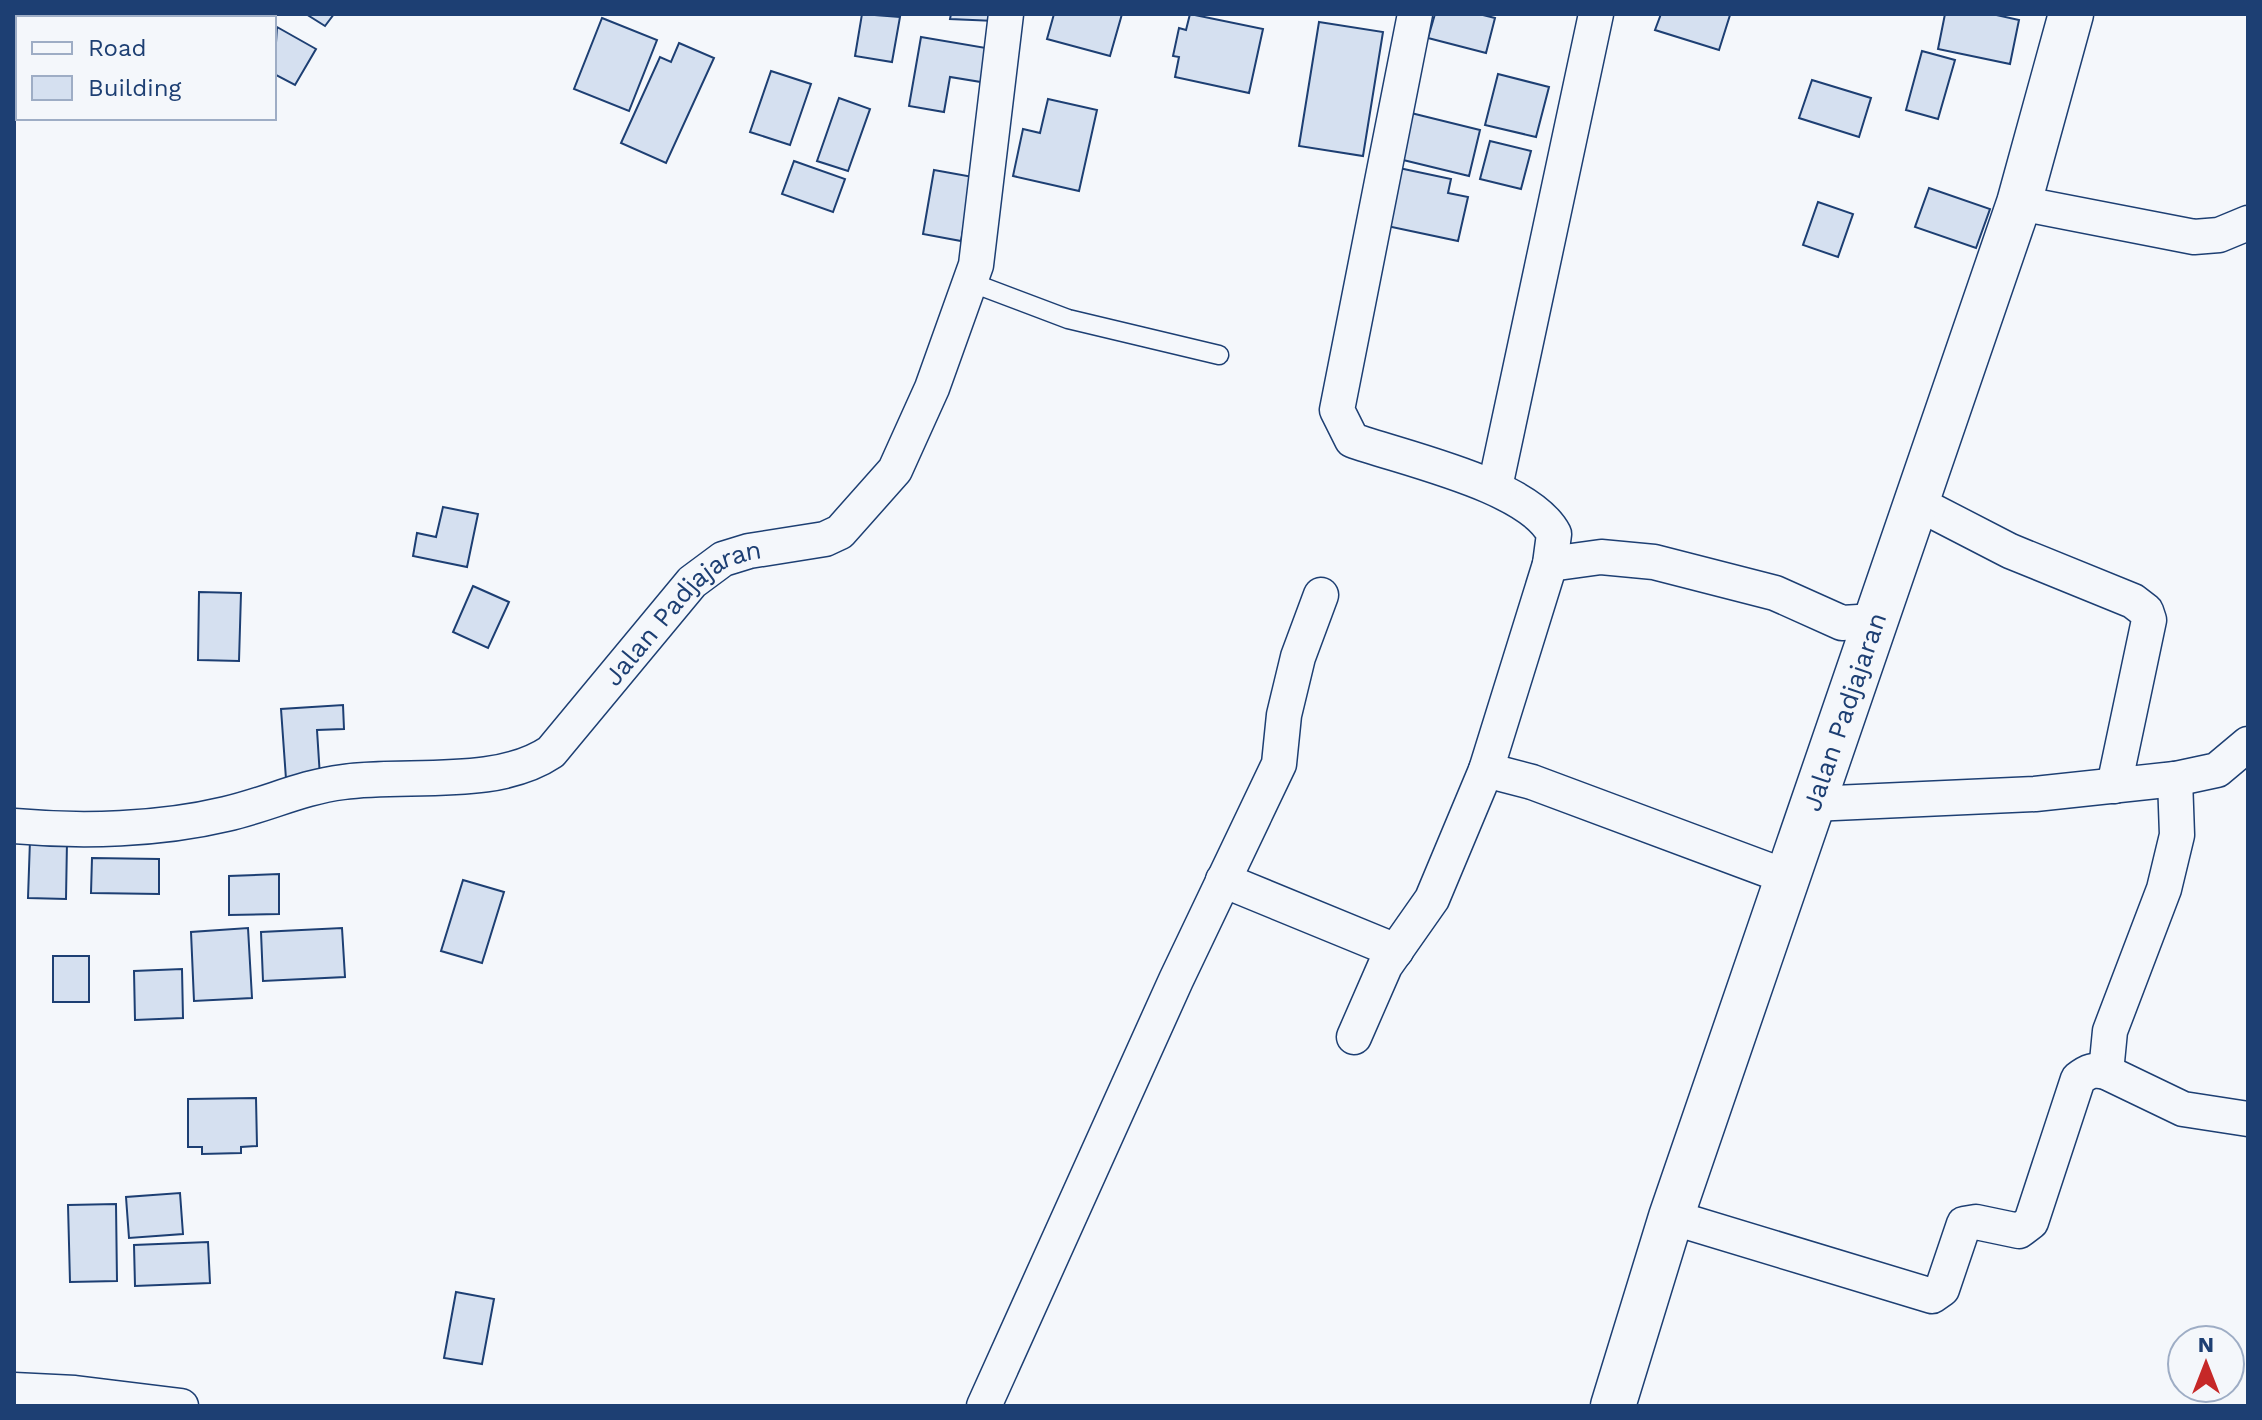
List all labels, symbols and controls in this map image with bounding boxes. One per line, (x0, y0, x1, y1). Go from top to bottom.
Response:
legend (16, 16, 276, 120)
text: Road (88, 34, 147, 62)
text: Building (88, 74, 181, 102)
street label: Jalan Padjajaran (597, 534, 763, 692)
street label: Jalan Padjajaran (1797, 608, 1892, 815)
north arrow (2166, 1324, 2246, 1404)
text: N (2198, 1332, 2214, 1357)

